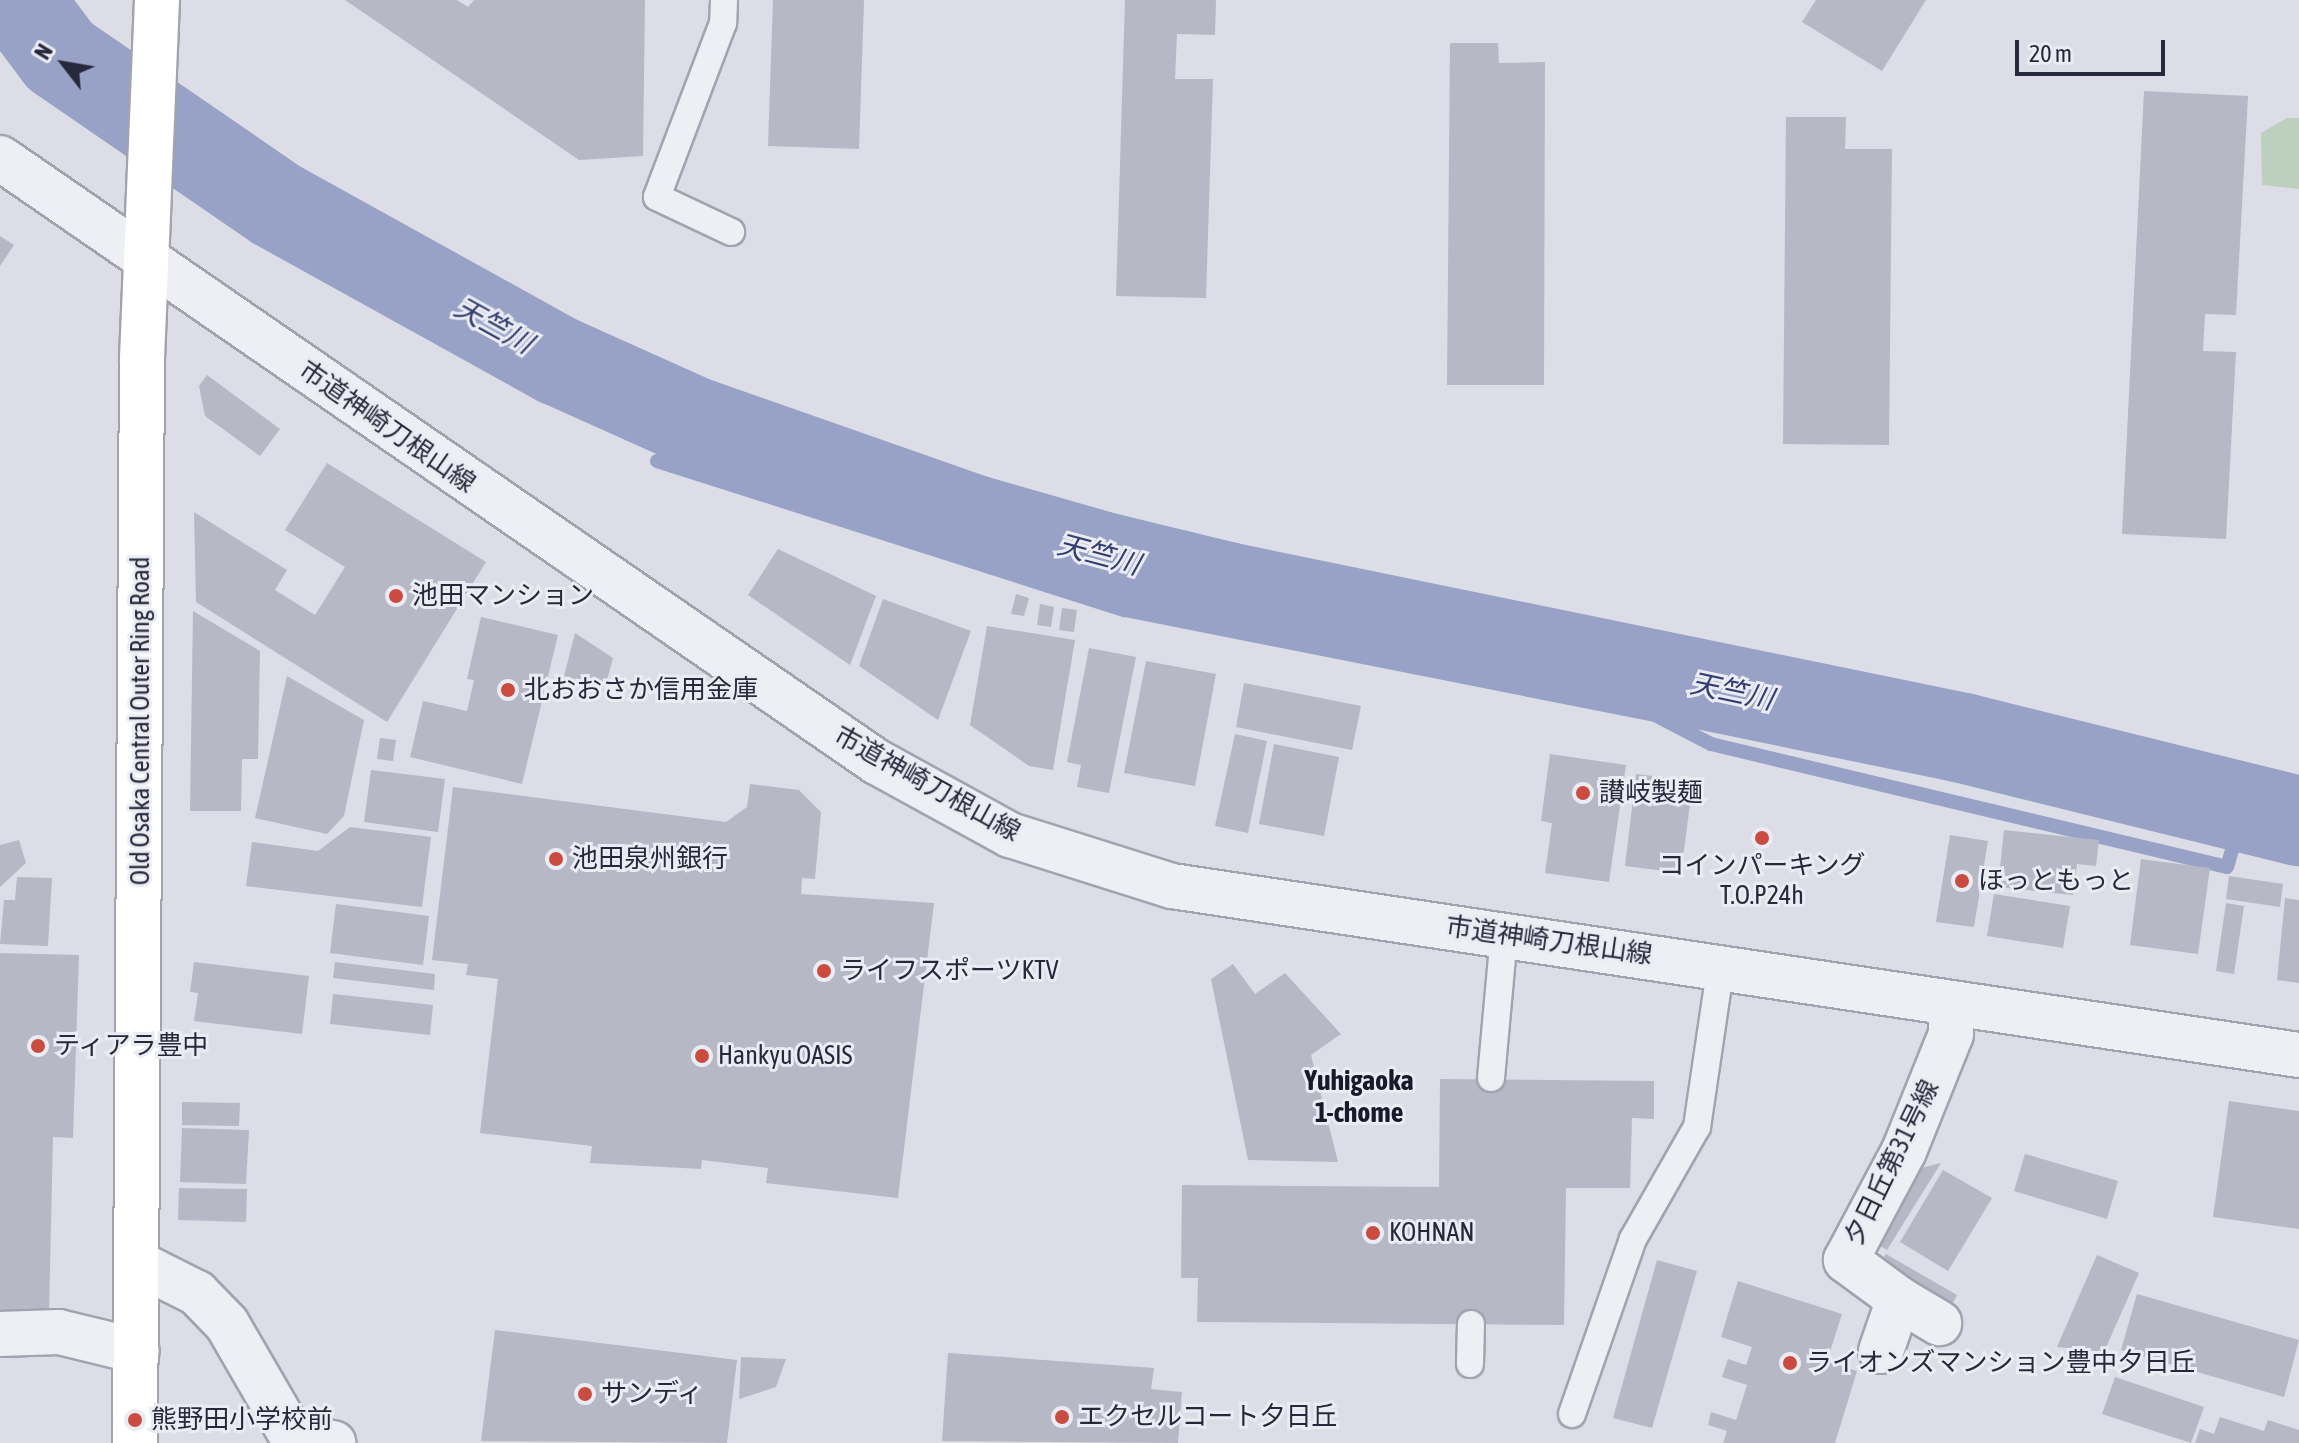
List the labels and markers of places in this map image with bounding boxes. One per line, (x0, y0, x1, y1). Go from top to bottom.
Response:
place label: 池田マンション (412, 580, 594, 612)
marker: 池田マンション (387, 587, 405, 605)
place label: 北おおさか信用金庫 (524, 674, 758, 706)
marker: 北おおさか信用金庫 (499, 681, 517, 699)
place label: 讃岐製麺 (1599, 777, 1703, 809)
marker: 讃岐製麺 (1574, 784, 1592, 802)
marker: コインパーキング T.O.P24h (1753, 829, 1771, 847)
place label: 池田泉州銀行 (572, 843, 728, 875)
marker: 池田泉州銀行 (547, 850, 565, 868)
place label: コインパーキング T.O.P24h (1658, 850, 1866, 912)
place label: ほっともっと (1978, 865, 2134, 897)
marker: ほっともっと (1953, 872, 1971, 890)
place label: ライフスポーツKTV (840, 955, 1059, 987)
marker: ライフスポーツKTV (815, 962, 833, 980)
place label: ティアラ豊中 (54, 1030, 210, 1062)
marker: ティアラ豊中 (29, 1037, 47, 1055)
place label: Hankyu OASIS (718, 1040, 852, 1072)
marker: Hankyu OASIS (693, 1047, 711, 1065)
place label: KOHNAN (1389, 1217, 1475, 1249)
marker: KOHNAN (1364, 1224, 1382, 1242)
place label: ライオンズマンション豊中夕日丘 (1806, 1347, 2196, 1379)
marker: ライオンズマンション豊中夕日丘 (1781, 1354, 1799, 1372)
place label: サンディ (601, 1378, 705, 1410)
marker: サンディ (576, 1385, 594, 1403)
place label: エクセルコート夕日丘 (1078, 1401, 1338, 1433)
place label: 熊野田小学校前 (151, 1404, 333, 1436)
marker: エクセルコート夕日丘 (1053, 1408, 1071, 1426)
marker: 熊野田小学校前 (126, 1411, 144, 1429)

